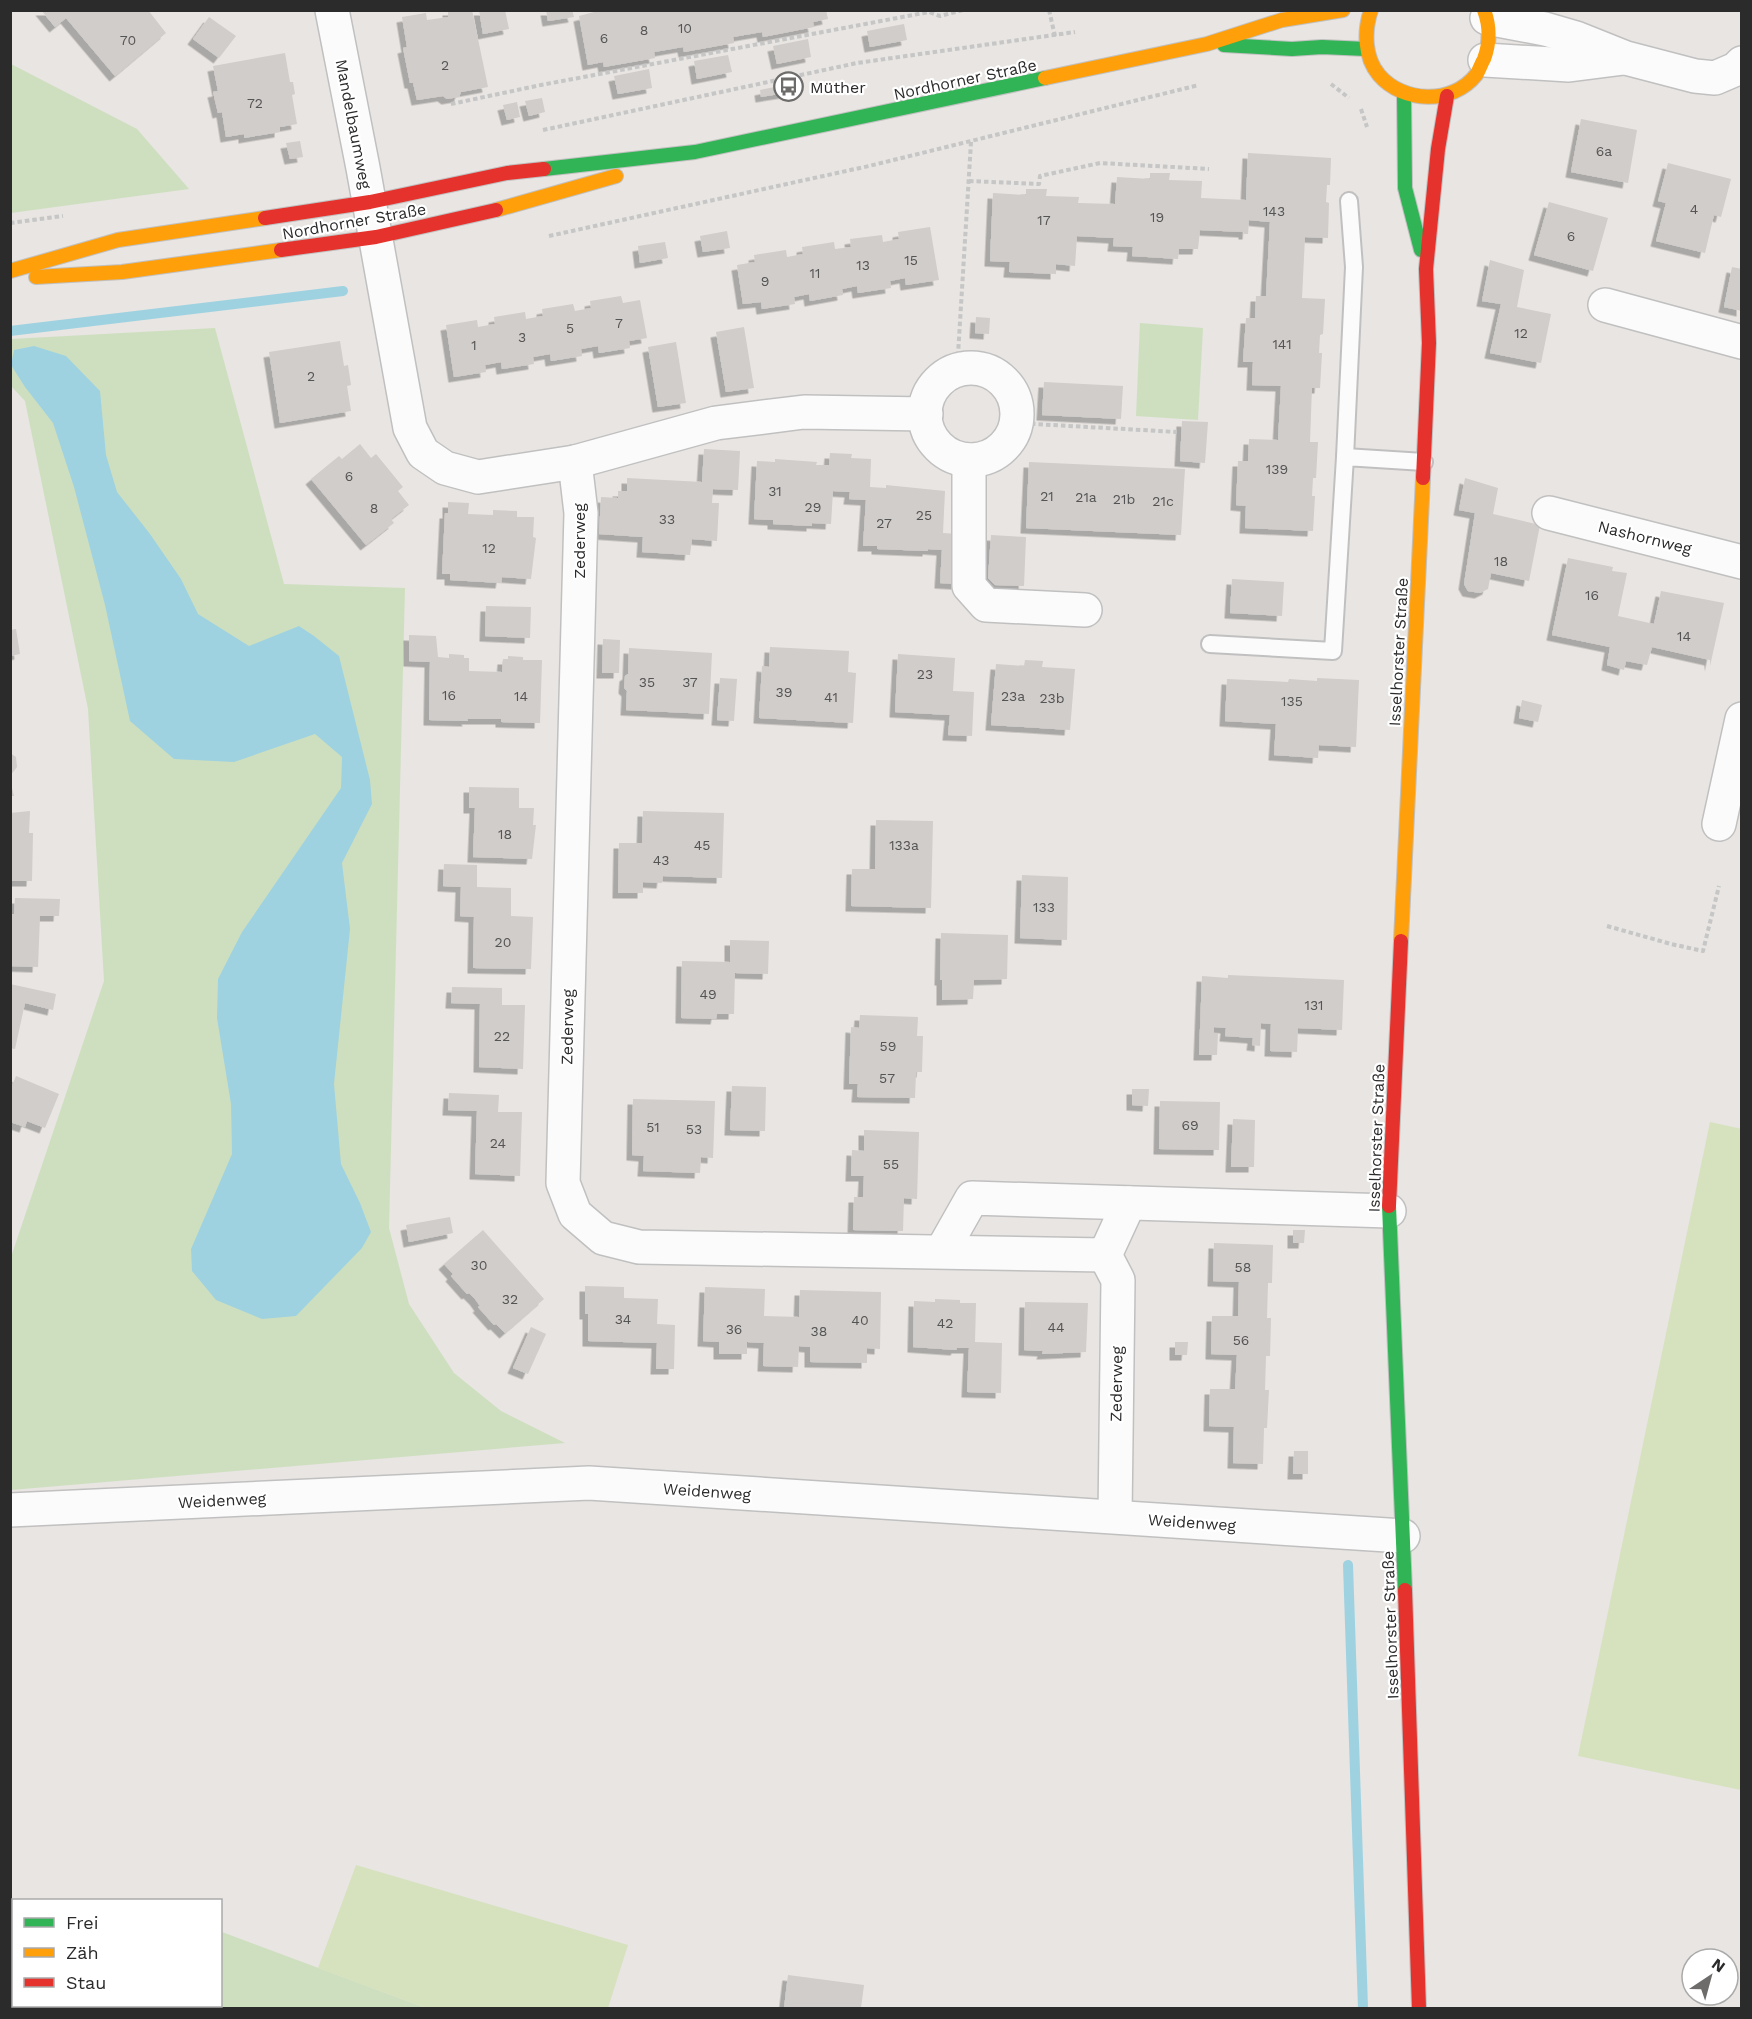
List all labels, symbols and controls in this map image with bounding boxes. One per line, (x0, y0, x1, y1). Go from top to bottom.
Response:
house number: 10 (678, 20, 692, 36)
house number: 8 (640, 22, 648, 38)
house number: 6 (600, 30, 608, 46)
house number: 70 (120, 32, 136, 48)
street label: Nordhorner Straße (892, 55, 1038, 104)
house number: 2 (441, 57, 449, 73)
street label: Mandelbaumweg (332, 58, 375, 191)
bus stop icon: Müther (773, 71, 805, 103)
place label: Müther (810, 78, 866, 97)
house number: 72 (247, 95, 263, 111)
house number: 6a (1596, 143, 1612, 159)
street label: Nordhorner Straße (281, 199, 427, 244)
house number: 4 (1690, 201, 1698, 217)
house number: 143 (1263, 203, 1285, 219)
house number: 19 (1150, 209, 1164, 225)
house number: 17 (1037, 212, 1051, 228)
house number: 6 (1567, 228, 1575, 244)
house number: 15 (904, 252, 918, 268)
house number: 13 (856, 257, 870, 273)
house number: 11 (810, 265, 820, 281)
house number: 9 (761, 273, 769, 289)
house number: 7 (615, 315, 623, 331)
house number: 5 (566, 320, 574, 336)
house number: 12 (1514, 325, 1528, 341)
house number: 3 (518, 329, 526, 345)
house number: 141 (1272, 336, 1292, 352)
house number: 1 (471, 337, 477, 353)
house number: 2 (307, 368, 315, 384)
house number: 139 (1266, 461, 1288, 477)
house number: 6 (345, 468, 353, 484)
house number: 31 (768, 483, 782, 499)
house number: 21 (1040, 488, 1054, 504)
house number: 21a (1075, 489, 1097, 505)
house number: 21b (1113, 491, 1135, 507)
house number: 21c (1152, 493, 1174, 509)
house number: 29 (805, 499, 821, 515)
house number: 8 (370, 500, 378, 516)
street label: Zederweg (570, 503, 589, 579)
house number: 25 (916, 507, 932, 523)
house number: 33 (659, 511, 675, 527)
house number: 27 (876, 515, 892, 531)
street label: Nashornweg (1596, 517, 1694, 558)
house number: 12 (482, 540, 496, 556)
house number: 18 (1494, 553, 1508, 569)
street label: Isselhorster Straße (1385, 577, 1412, 727)
house number: 16 (1585, 587, 1599, 603)
house number: 14 (1677, 628, 1691, 644)
house number: 23 (917, 666, 933, 682)
house number: 35 (639, 674, 655, 690)
house number: 37 (682, 674, 698, 690)
house number: 39 (776, 684, 792, 700)
house number: 16 (442, 687, 456, 703)
house number: 14 (514, 688, 528, 704)
house number: 23a (1001, 688, 1025, 704)
house number: 41 (824, 689, 838, 705)
house number: 23b (1039, 690, 1065, 706)
house number: 135 (1281, 693, 1303, 709)
house number: 18 (498, 826, 512, 842)
house number: 45 (694, 837, 710, 853)
house number: 133a (889, 837, 919, 853)
house number: 43 (653, 852, 669, 868)
house number: 133 (1033, 899, 1055, 915)
house number: 20 (495, 934, 511, 950)
house number: 49 (699, 986, 717, 1002)
street label: Zederweg (557, 989, 578, 1065)
house number: 131 (1304, 997, 1324, 1013)
house number: 22 (494, 1028, 510, 1044)
house number: 59 (880, 1038, 896, 1054)
street label: Isselhorster Straße (1364, 1063, 1389, 1213)
house number: 57 (879, 1070, 895, 1086)
house number: 69 (1181, 1117, 1199, 1133)
house number: 51 (646, 1119, 660, 1135)
house number: 53 (686, 1121, 702, 1137)
house number: 24 (490, 1135, 506, 1151)
house number: 55 (883, 1156, 899, 1172)
house number: 30 (471, 1257, 487, 1273)
house number: 58 (1235, 1259, 1251, 1275)
house number: 32 (502, 1291, 518, 1307)
house number: 34 (615, 1311, 631, 1327)
house number: 40 (851, 1312, 869, 1328)
house number: 42 (937, 1315, 953, 1331)
house number: 44 (1047, 1319, 1065, 1335)
house number: 36 (726, 1321, 742, 1337)
house number: 38 (811, 1323, 827, 1339)
house number: 56 (1233, 1332, 1249, 1348)
street label: Zederweg (1106, 1346, 1127, 1422)
street label: Weidenweg (662, 1479, 752, 1504)
street label: Weidenweg (177, 1489, 267, 1512)
street label: Weidenweg (1147, 1510, 1237, 1535)
street label: Isselhorster Straße (1378, 1550, 1403, 1700)
legend (12, 1899, 222, 2007)
text: Frei (66, 1912, 98, 1933)
text: Zäh (66, 1942, 99, 1963)
north arrow (1680, 1947, 1740, 2007)
text: N (1708, 1954, 1729, 1976)
text: Stau (66, 1972, 106, 1993)

